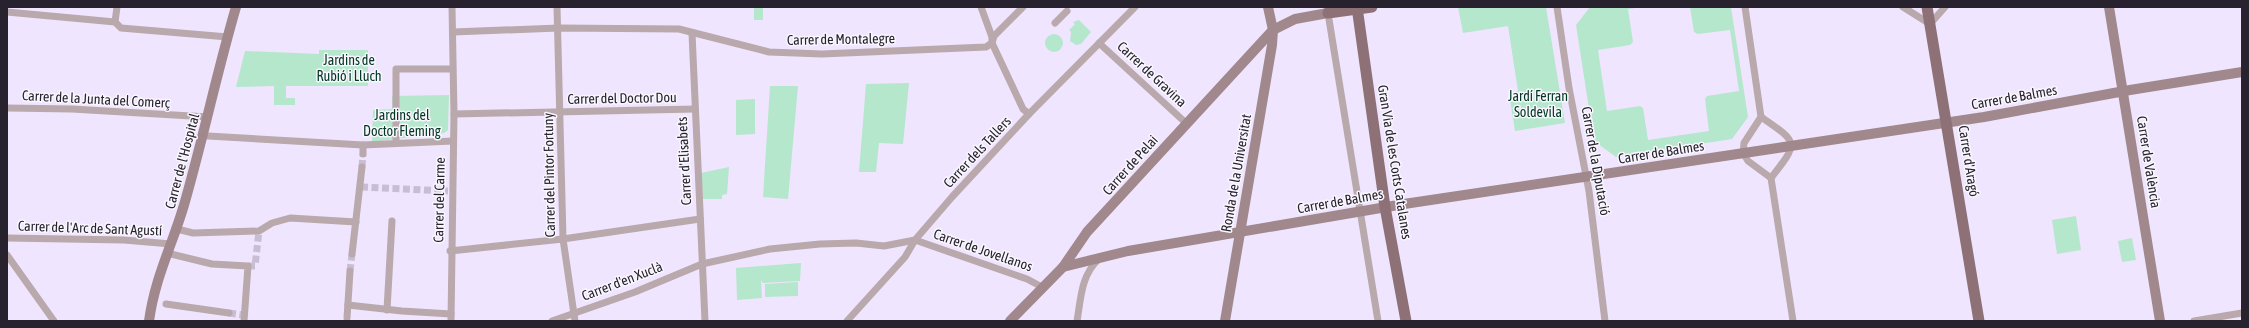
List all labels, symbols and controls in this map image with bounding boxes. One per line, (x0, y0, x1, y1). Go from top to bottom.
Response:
street label: Carrer de Montalegre (787, 30, 895, 48)
street label: Carrer de Gravina (1114, 38, 1190, 110)
park label: Jardins de Rubió i Lluch (316, 52, 382, 84)
street label: Carrer de Balmes (1970, 82, 2058, 112)
street label: Gran Via de les Corts Catalanes (1375, 84, 1415, 240)
street label: Carrer de la Junta del Comerç (22, 87, 171, 111)
park label: Jardí Ferran Soldevila (1508, 88, 1568, 120)
street label: Carrer del Doctor Dou (567, 89, 677, 107)
street label: Carrer de la Diputació (1579, 105, 1613, 217)
park label: Jardins del Doctor Fleming (363, 107, 441, 139)
street label: Carrer de l'Hospital (162, 111, 203, 210)
street label: Carrer del Pintor Fortuny (540, 112, 558, 237)
street label: Carrer dels Tallers (940, 113, 1014, 191)
street label: Ronda de la Universitat (1218, 113, 1254, 233)
street label: Carrer de València (2134, 115, 2164, 209)
street label: Carrer d'Elisabets (674, 116, 694, 206)
street label: Carrer d'Aragó (1955, 124, 1983, 198)
street label: Carrer de Pelai (1099, 132, 1161, 198)
street label: Carrer de Balmes (1617, 137, 1705, 167)
street label: Carrer del Carme (430, 157, 448, 243)
street label: Carrer de Balmes (1296, 186, 1384, 216)
street label: Carrer de l'Arc de Sant Agustí (18, 217, 162, 239)
street label: Carrer de Jovellanos (931, 226, 1035, 274)
street label: Carrer d'en Xuclà (579, 258, 665, 304)

